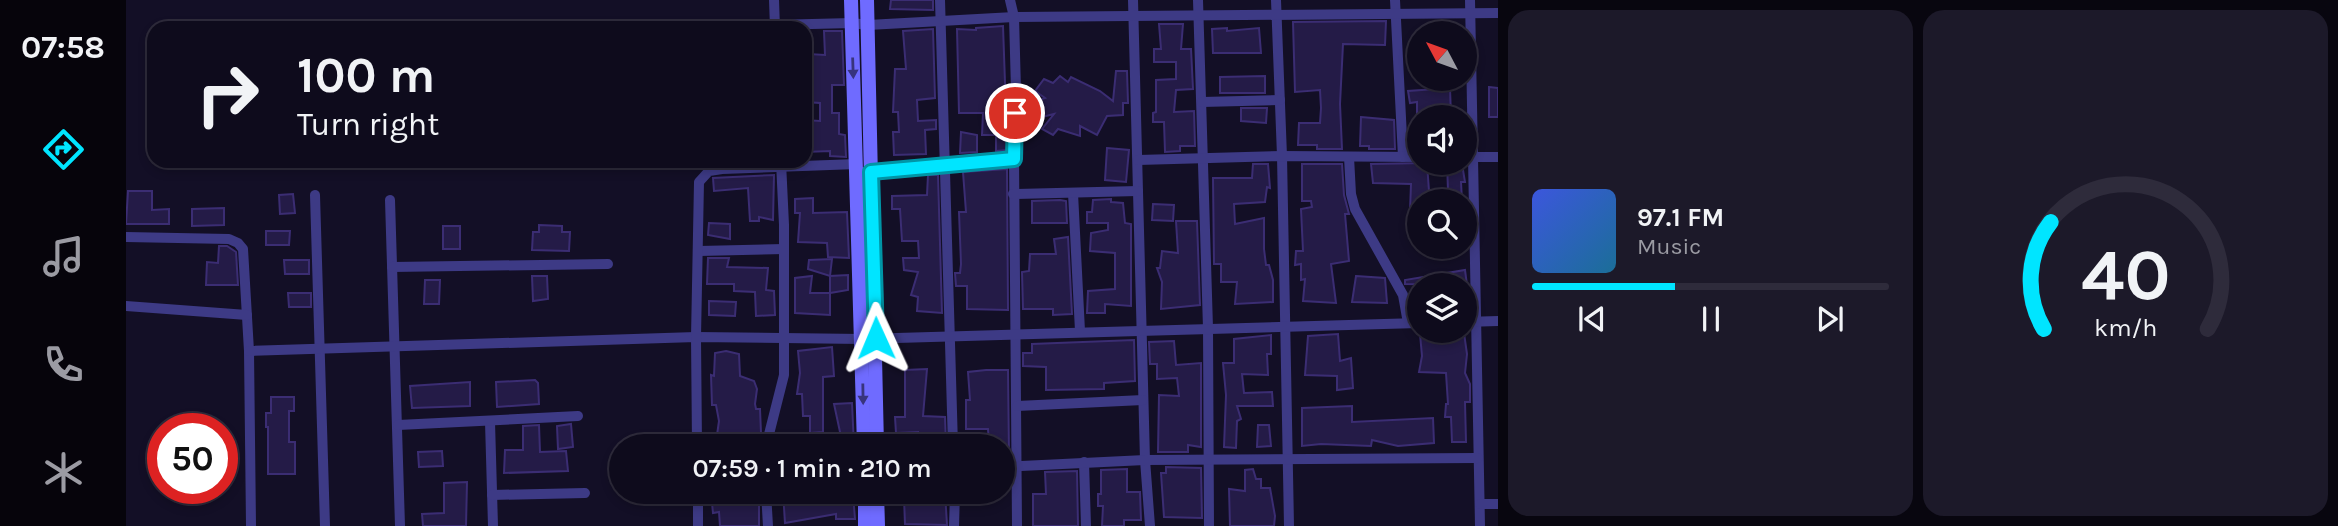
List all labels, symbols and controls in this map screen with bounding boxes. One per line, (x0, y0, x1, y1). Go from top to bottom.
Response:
north arrow (1407, 21, 1477, 91)
map controls (1407, 21, 1477, 343)
text: 07:58 (21, 29, 105, 66)
text: 100 m (297, 47, 435, 104)
icon: right (182, 49, 273, 140)
one-way arrow (848, 57, 859, 79)
pin (985, 83, 1045, 143)
icon: arrive (996, 94, 1034, 132)
button: sound (1407, 105, 1477, 175)
text: Turn right (297, 106, 439, 143)
icon: directions (39, 125, 88, 174)
button: search (1407, 189, 1477, 259)
text: 97.1 FM (1637, 202, 1724, 233)
icon: music (39, 232, 88, 281)
text: 40 (2081, 232, 2170, 317)
text: Music (1637, 233, 1701, 260)
button: layers (1407, 273, 1477, 343)
icon: previous (1573, 300, 1611, 338)
icon: pause (1692, 300, 1730, 338)
icon: next (1811, 300, 1849, 338)
position arrow (839, 301, 913, 375)
text: km/h (2094, 313, 2157, 342)
icon: phone (39, 340, 88, 389)
one-way arrow (858, 383, 869, 405)
speed limit sign: 50 (147, 413, 238, 504)
icon: climate (39, 448, 88, 497)
text: 07:59 · 1 min · 210 m (692, 453, 932, 484)

